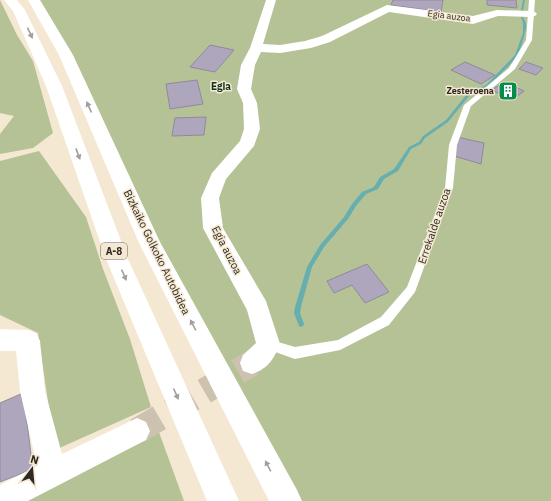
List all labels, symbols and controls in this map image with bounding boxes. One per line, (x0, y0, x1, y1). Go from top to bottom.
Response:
street label: Egia auzoa (427, 7, 471, 24)
one-way arrow (27, 28, 33, 39)
district label: Egia (211, 80, 231, 93)
building icon: Zesteroena (497, 80, 519, 102)
place label: Zesteroena (446, 85, 494, 96)
one-way arrow (86, 101, 92, 112)
one-way arrow (76, 148, 82, 160)
street label: Errekalde auzoa (414, 186, 454, 266)
street label: Bizkaiko Golkoko Autobidea (121, 187, 193, 317)
street label: Egia auzoa (209, 223, 245, 277)
road number: A-8 (101, 243, 127, 259)
one-way arrow (121, 270, 127, 281)
one-way arrow (190, 319, 197, 331)
one-way arrow (174, 389, 180, 401)
north arrow (12, 449, 52, 489)
text: N (29, 452, 41, 467)
one-way arrow (264, 461, 271, 472)

